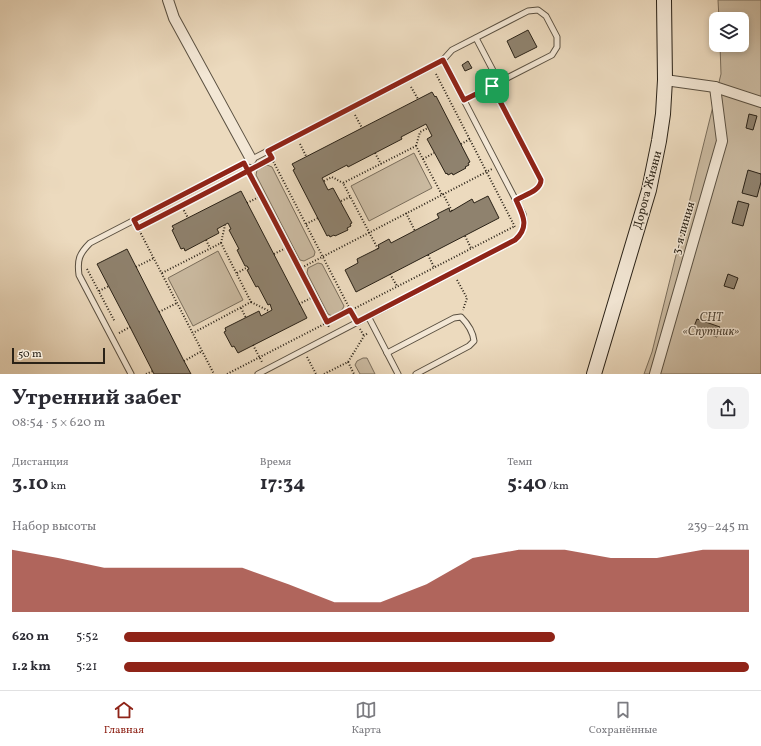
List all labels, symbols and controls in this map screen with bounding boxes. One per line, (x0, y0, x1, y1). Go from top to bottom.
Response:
map controls (709, 12, 749, 52)
button: layers (709, 12, 749, 52)
pin (475, 69, 509, 103)
icon: arrive (481, 75, 503, 97)
street label: Дорога Жизни (630, 149, 666, 231)
street label: 3-я линия (669, 200, 699, 257)
park label: СНТ «Спутник» (683, 310, 739, 340)
scale bar (12, 346, 105, 365)
text: 50 m (18, 347, 42, 362)
text: Утренний забег (12, 383, 181, 414)
button: share (707, 387, 749, 429)
text: 08:54 · 5 × 620 m (12, 414, 105, 432)
text: Дистанция (12, 455, 69, 470)
text: Время (260, 455, 291, 470)
text: Темп (507, 455, 532, 470)
text: 3.10 (12, 470, 48, 498)
text: 17:34 (260, 470, 305, 498)
text: 5:40 (507, 470, 547, 498)
text: km (48, 479, 66, 494)
text: /km (547, 479, 569, 494)
text: Набор высоты (12, 518, 96, 536)
text: 239–245 m (687, 518, 749, 536)
text: 620 m (12, 628, 49, 646)
text: 5:52 (76, 628, 99, 646)
text: 1.2 km (12, 658, 51, 676)
text: 5:21 (76, 658, 97, 676)
tab: Главная (104, 699, 144, 738)
tab: Карта (351, 699, 381, 738)
tab: Сохранённые (589, 699, 657, 738)

